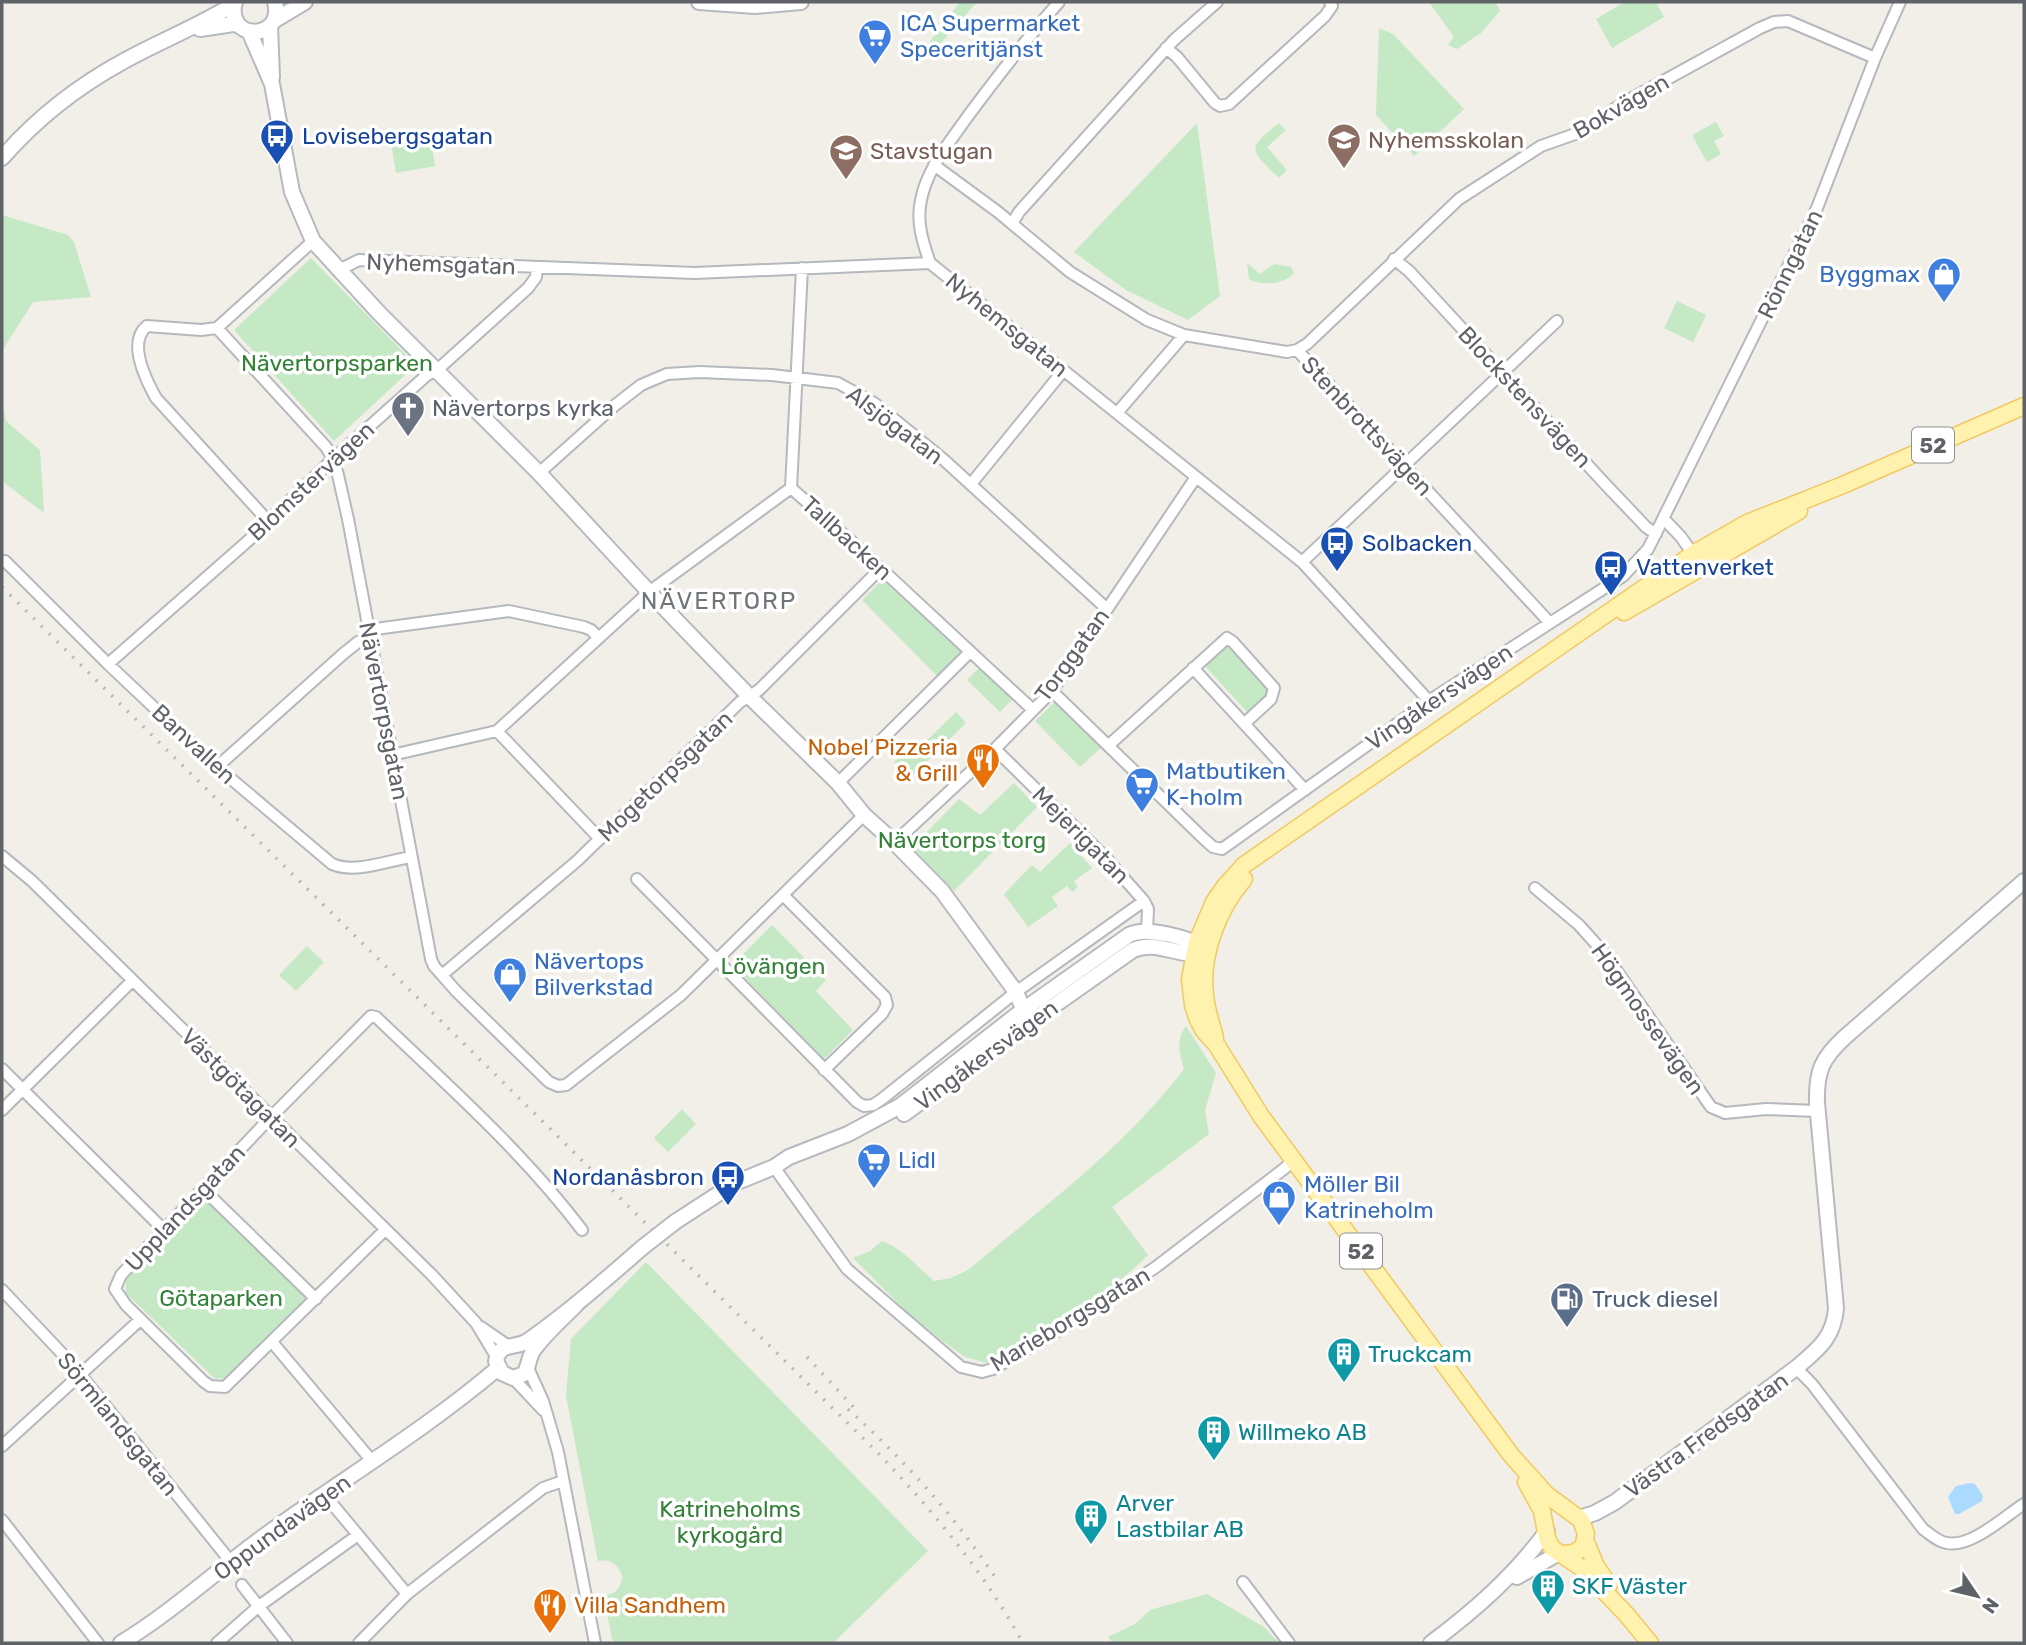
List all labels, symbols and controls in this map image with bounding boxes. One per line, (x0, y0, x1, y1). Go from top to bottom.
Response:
place label: ICA Supermarket Speceritjänst (900, 9, 1080, 63)
supermarket icon: ICA Supermarket Speceritjänst (856, 17, 894, 66)
street label: Bokvägen (1568, 67, 1674, 145)
bus stop icon: Lovisebergsgatan (258, 117, 296, 166)
school or university icon: Nyhemsskolan (1325, 121, 1363, 170)
place label: Lovisebergsgatan (302, 122, 493, 150)
place label: Nyhemsskolan (1368, 126, 1524, 154)
school or university icon: Stavstugan (827, 132, 865, 181)
place label: Stavstugan (870, 137, 993, 165)
street label: Rönngatan (1752, 205, 1828, 323)
street label: Nyhemsgatan (366, 247, 516, 281)
shop icon: Byggmax (1925, 255, 1963, 304)
place label: Byggmax (1819, 260, 1920, 288)
street label: Nyhemsgatan (940, 267, 1074, 383)
street label: Blockstensvägen (1452, 321, 1598, 473)
park label: Nävertorpsparken (241, 349, 433, 377)
street label: Stenbrottsvägen (1295, 351, 1439, 501)
street label: Alsjögatan (841, 380, 949, 470)
church icon: Nävertorps kyrka (389, 389, 427, 438)
place label: Nävertorps kyrka (432, 394, 614, 422)
street label: Blomstervägen (242, 415, 380, 547)
road number: 52 (1912, 428, 1954, 462)
street label: Tallbacken (796, 490, 898, 586)
bus stop icon: Solbacken (1318, 524, 1356, 573)
place label: Solbacken (1362, 529, 1472, 557)
bus stop icon: Vattenverket (1592, 548, 1630, 597)
place label: Vattenverket (1636, 553, 1774, 581)
district label: NÄVERTORP (641, 587, 797, 615)
street label: Torggatan (1029, 603, 1115, 707)
street label: Nävertorpsgatan (353, 620, 415, 802)
street label: Vingåkersvägen (1360, 638, 1518, 756)
street label: Banvallen (146, 698, 242, 790)
street label: Mogetorpsgatan (592, 705, 738, 847)
place label: Nobel Pizzeria & Grill (808, 733, 958, 787)
restaurant icon: Nobel Pizzeria & Grill (964, 741, 1002, 790)
place label: Matbutiken K-holm (1166, 757, 1286, 811)
supermarket icon: Matbutiken K-holm (1123, 765, 1161, 814)
street label: Mejerigatan (1027, 781, 1135, 889)
park label: Nävertorps torg (878, 826, 1046, 854)
street label: Högmossevägen (1585, 938, 1711, 1100)
place label: Nävertops Bilverkstad (534, 947, 653, 1001)
park label: Lövängen (721, 952, 825, 980)
shop icon: Nävertops Bilverkstad (491, 955, 529, 1004)
street label: Vingåkersvägen (909, 994, 1063, 1116)
street label: Västgötagatan (175, 1022, 307, 1154)
street label: Upplandsgatan (119, 1139, 251, 1277)
supermarket icon: Lidl (855, 1141, 893, 1190)
place label: Lidl (898, 1146, 936, 1174)
bus stop icon: Nordanåsbron (709, 1158, 747, 1207)
place label: Nordanåsbron (552, 1163, 704, 1191)
place label: Möller Bil Katrineholm (1304, 1170, 1434, 1224)
shop icon: Möller Bil Katrineholm (1260, 1178, 1298, 1227)
road number: 52 (1340, 1234, 1382, 1268)
street label: Marieborgsgatan (985, 1260, 1155, 1378)
fuel station icon: Truck diesel (1548, 1280, 1586, 1329)
park label: Götaparken (159, 1284, 283, 1312)
place label: Truck diesel (1592, 1285, 1718, 1313)
building icon: Truckcam (1325, 1335, 1363, 1384)
place label: Truckcam (1368, 1340, 1472, 1368)
street label: Sörmlandsgatan (52, 1347, 184, 1501)
street label: Västra Fredsgatan (1619, 1366, 1793, 1504)
building icon: Willmeko AB (1195, 1413, 1233, 1462)
place label: Willmeko AB (1238, 1418, 1367, 1446)
street label: Oppundavägen (208, 1468, 356, 1586)
place label: Arver Lastbilar AB (1116, 1489, 1244, 1543)
park label: Katrineholms kyrkogård (659, 1495, 801, 1549)
building icon: Arver Lastbilar AB (1072, 1497, 1110, 1546)
north arrow (1942, 1561, 2012, 1631)
building icon: SKF Väster (1529, 1567, 1567, 1616)
place label: SKF Väster (1572, 1572, 1687, 1600)
restaurant icon: Villa Sandhem (531, 1586, 569, 1635)
place label: Villa Sandhem (574, 1591, 726, 1619)
text: N (1977, 1593, 2004, 1618)

